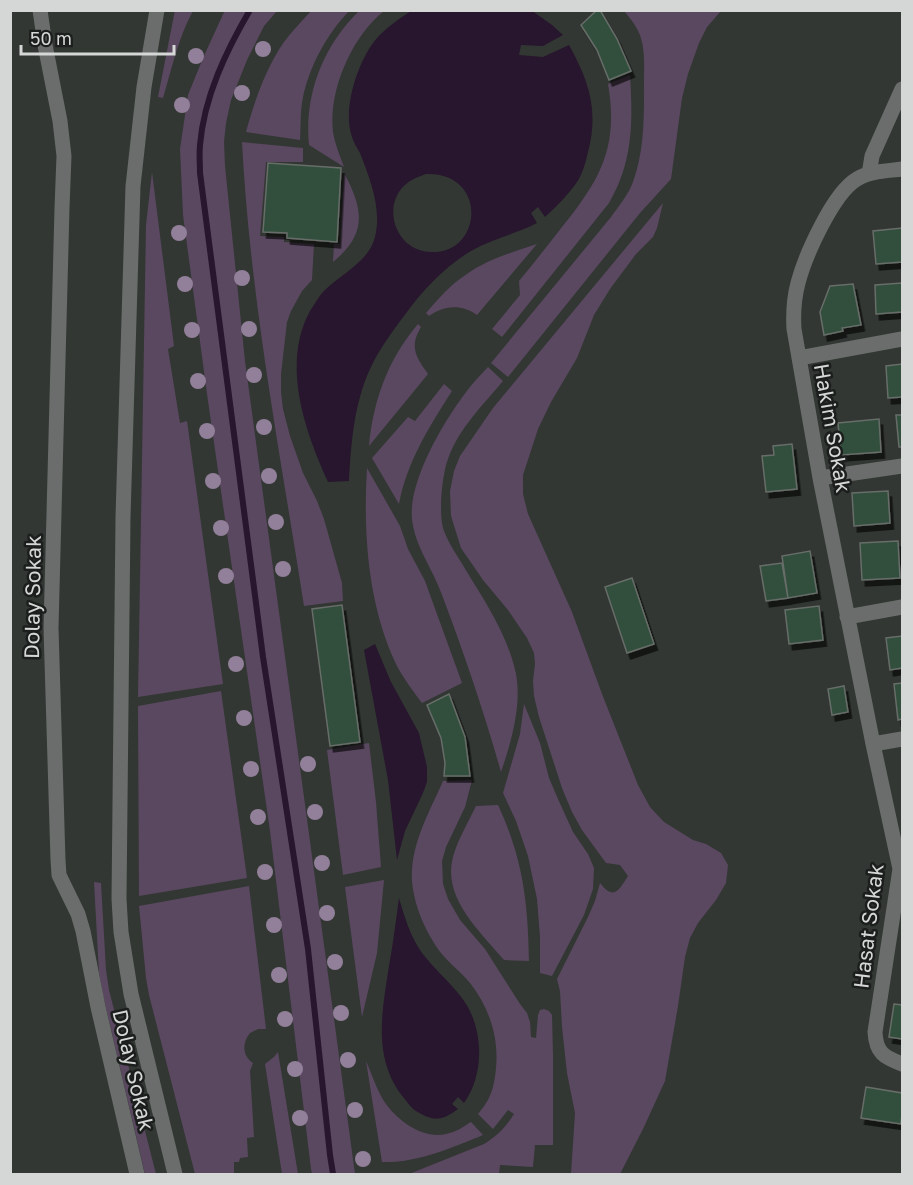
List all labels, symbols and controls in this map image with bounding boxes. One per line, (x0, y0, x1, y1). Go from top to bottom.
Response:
scale bar (21, 18, 174, 56)
text: 50 m (30, 27, 72, 49)
street label: Hakim Sokak (809, 361, 857, 495)
street label: Dolay Sokak (18, 535, 46, 659)
street label: Hasat Sokak (847, 862, 889, 990)
street label: Dolay Sokak (107, 1007, 161, 1133)

